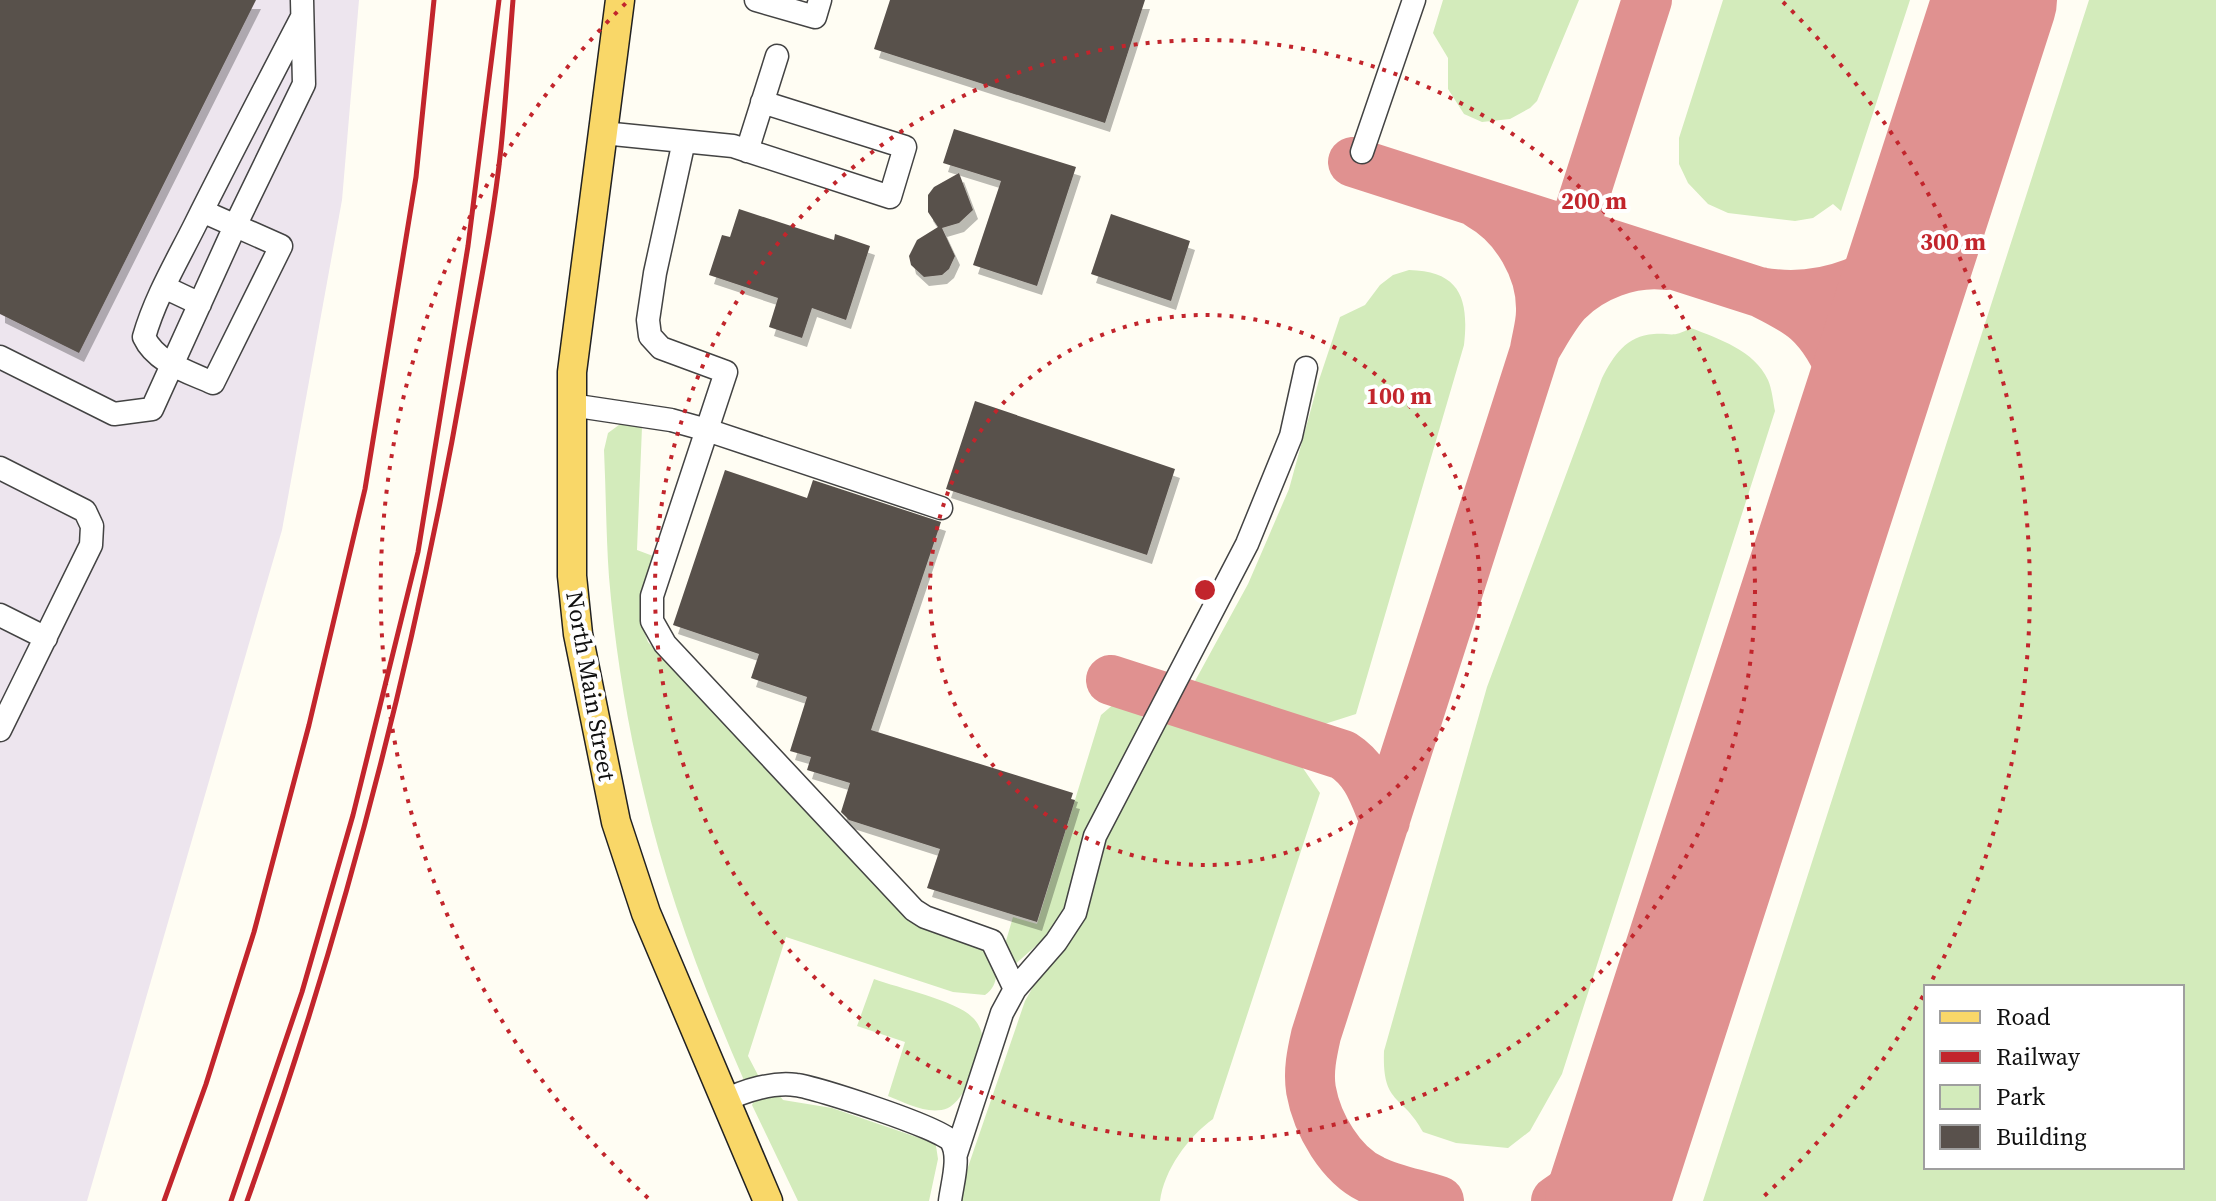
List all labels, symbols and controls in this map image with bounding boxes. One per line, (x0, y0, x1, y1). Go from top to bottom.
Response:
text: 200 m (1561, 184, 1627, 217)
text: 300 m (1920, 225, 1986, 258)
text: 100 m (1366, 379, 1432, 412)
centre of rings (1191, 576, 1219, 604)
street label: North Main Street (558, 589, 624, 783)
legend (1924, 985, 2184, 1169)
text: Road (1996, 1000, 2051, 1033)
text: Railway (1996, 1040, 2081, 1073)
text: Park (1996, 1080, 2046, 1113)
text: Building (1996, 1120, 2087, 1153)

